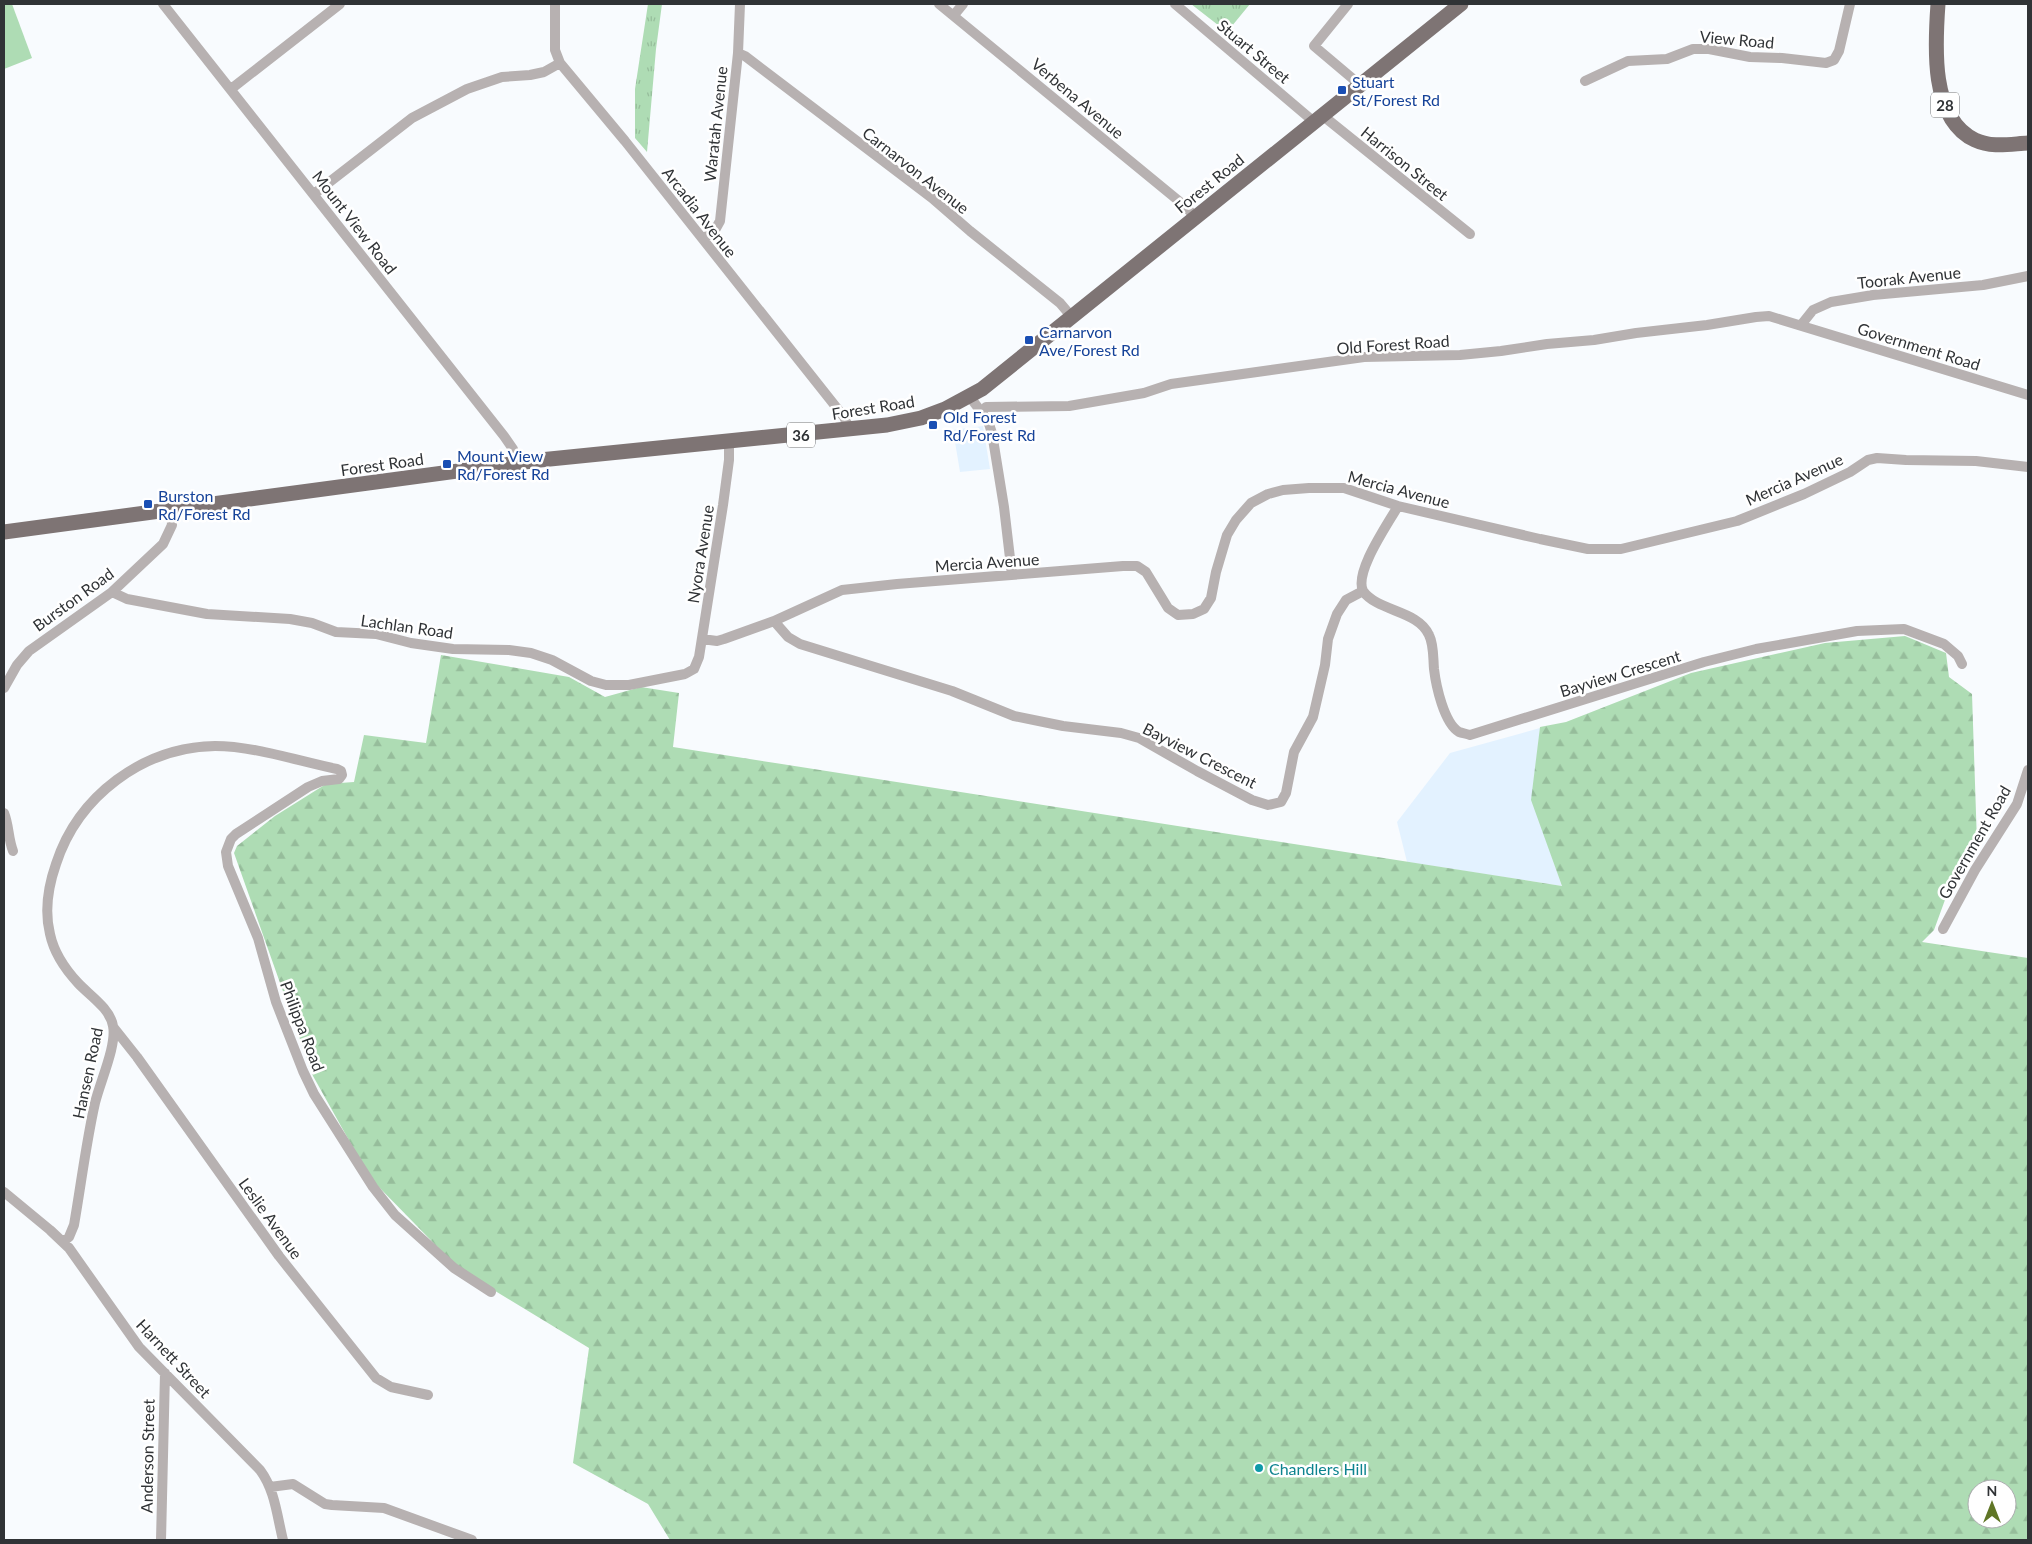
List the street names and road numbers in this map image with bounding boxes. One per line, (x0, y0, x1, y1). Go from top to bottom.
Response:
street label: Stuart Street (1214, 15, 1294, 87)
street label: View Road (1699, 26, 1775, 52)
street label: Verbena Avenue (1028, 54, 1128, 142)
street label: Waratah Avenue (699, 65, 731, 183)
road number: 28 (1931, 92, 1959, 118)
street label: Harrison Street (1358, 122, 1453, 204)
street label: Carnarvon Avenue (859, 123, 973, 217)
street label: Forest Road (1171, 149, 1247, 217)
street label: Arcadia Avenue (659, 163, 741, 261)
street label: Mount View Road (309, 167, 401, 277)
street label: Toorak Avenue (1856, 262, 1962, 292)
street label: Government Road (1855, 318, 1983, 374)
street label: Old Forest Road (1336, 331, 1450, 357)
street label: Forest Road (830, 391, 916, 423)
road number: 36 (787, 422, 815, 448)
street label: Forest Road (339, 449, 425, 479)
street label: Mercia Avenue (1742, 449, 1846, 509)
street label: Mercia Avenue (1346, 466, 1452, 512)
street label: Nyora Avenue (683, 503, 717, 605)
street label: Mercia Avenue (934, 549, 1040, 575)
street label: Burston Road (29, 563, 117, 635)
street label: Lachlan Road (360, 610, 454, 642)
street label: Bayview Crescent (1557, 646, 1683, 700)
street label: Bayview Crescent (1140, 718, 1260, 792)
street label: Government Road (1934, 782, 2014, 902)
street label: Philippa Road (277, 978, 329, 1074)
street label: Hansen Road (68, 1026, 106, 1120)
street label: Leslie Avenue (235, 1174, 307, 1262)
street label: Harnett Street (133, 1315, 215, 1401)
street label: Anderson Street (137, 1399, 157, 1513)

